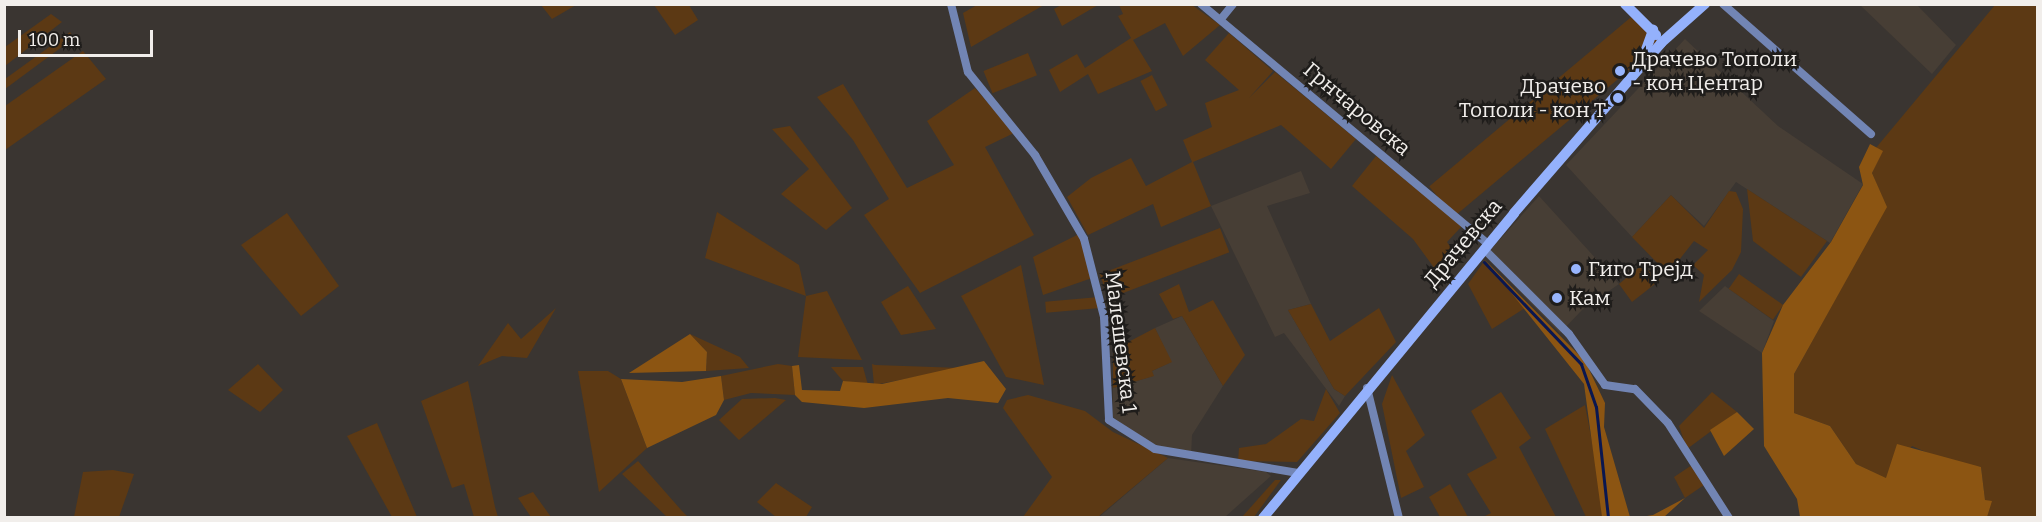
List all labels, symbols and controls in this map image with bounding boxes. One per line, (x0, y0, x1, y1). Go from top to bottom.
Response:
scale bar (21, 18, 156, 56)
text: 100 m (29, 29, 80, 51)
place label: Драчево Тополи - кон Центар (1632, 46, 1797, 96)
street label: Грнчаровска (1298, 57, 1416, 161)
marker: Драчево Тополи - кон Центар (1613, 64, 1627, 78)
place label: Драчево Тополи - кон Т (1459, 73, 1606, 123)
marker: Драчево Тополи - кон Т (1611, 91, 1625, 105)
street label: Драчевска (1419, 194, 1507, 292)
place label: Гиго Трејд (1588, 256, 1693, 282)
marker: Гиго Трејд (1569, 262, 1583, 276)
street label: Малешевска 1 (1100, 270, 1142, 414)
place label: Кам (1569, 285, 1610, 311)
marker: Кам (1550, 291, 1564, 305)

